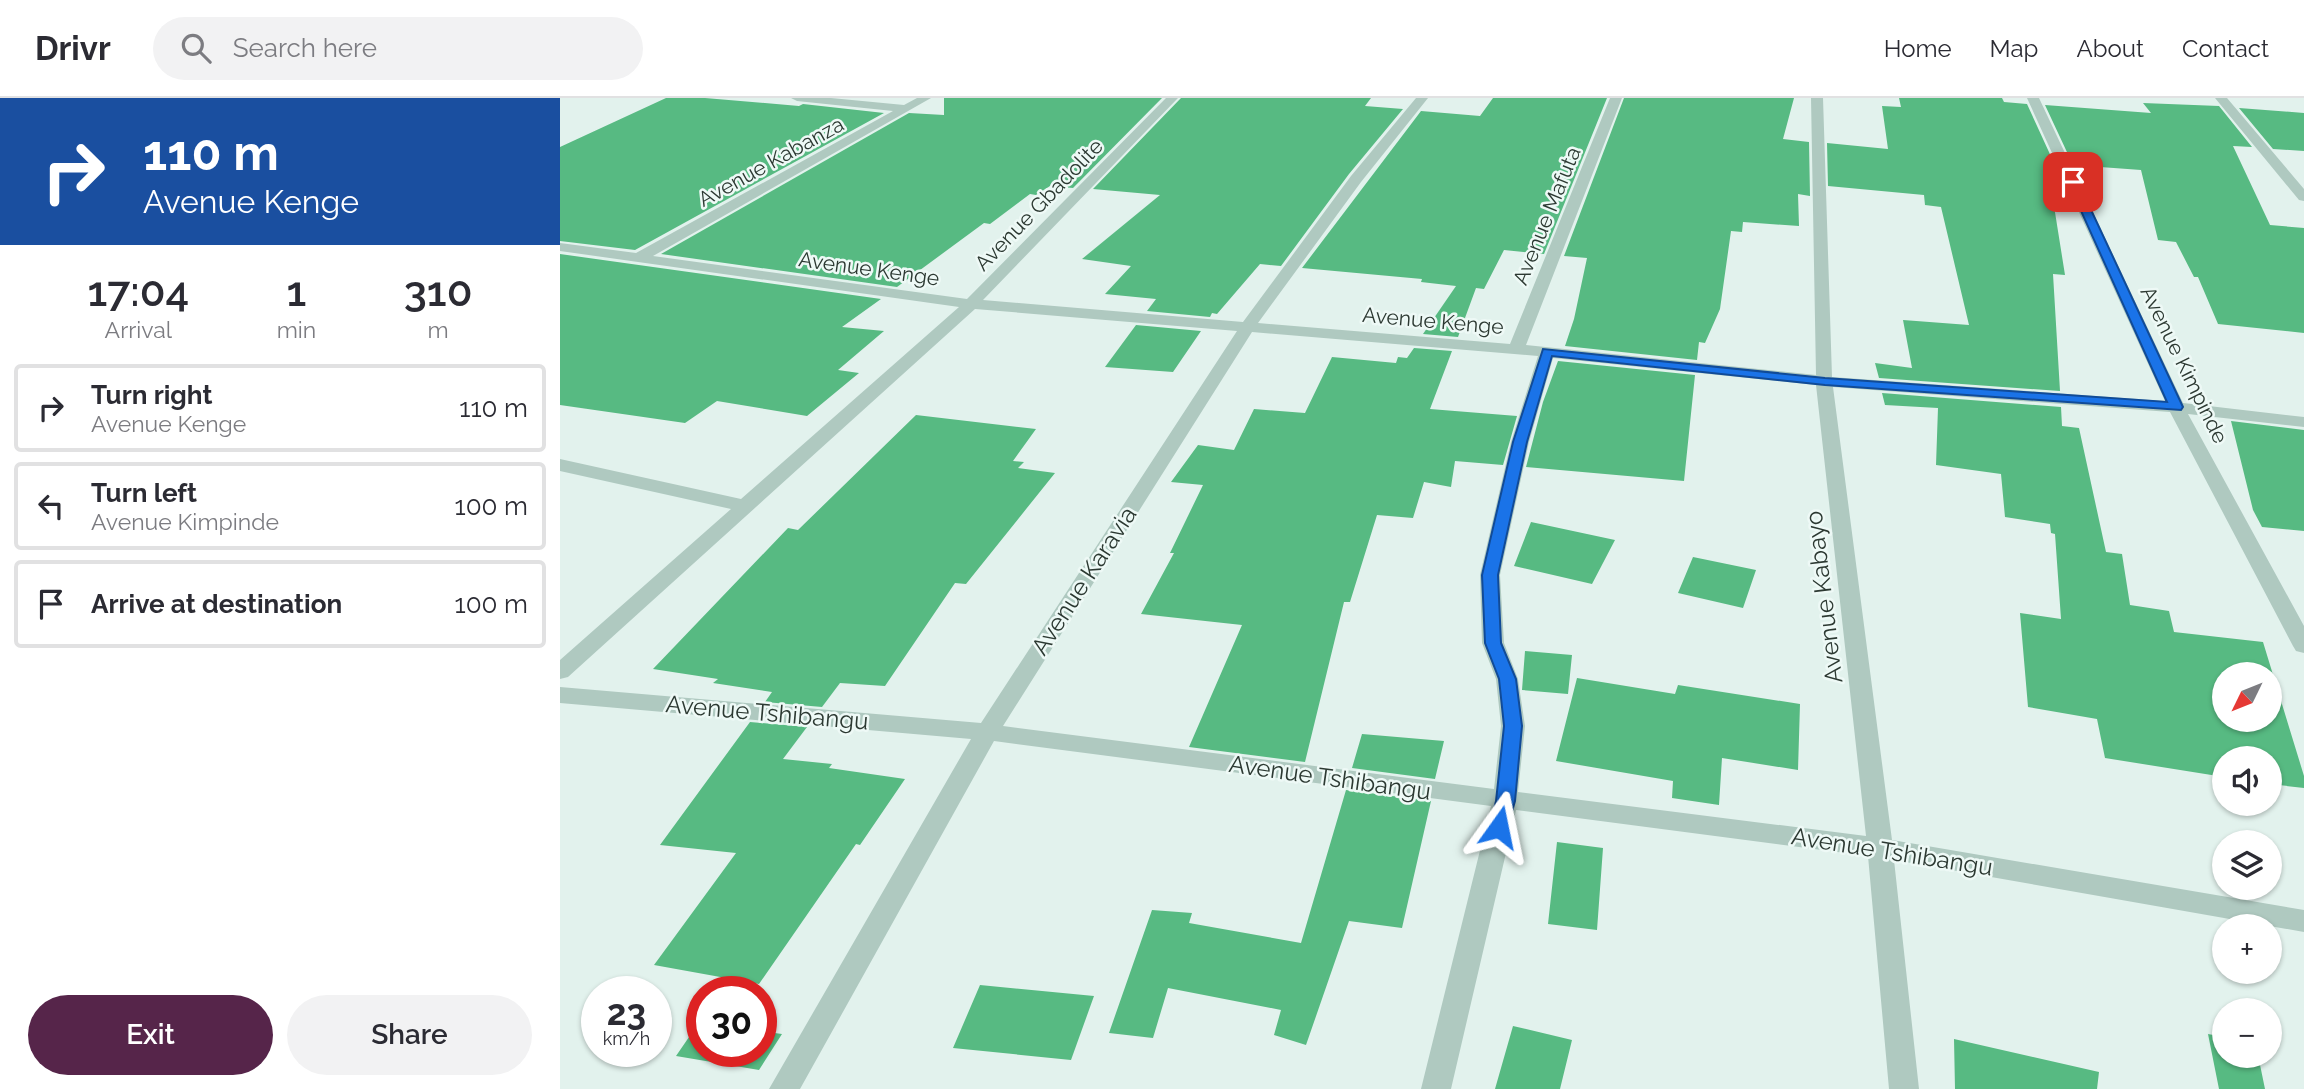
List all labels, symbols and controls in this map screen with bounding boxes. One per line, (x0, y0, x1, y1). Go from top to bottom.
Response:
search box (153, 17, 643, 80)
text: Drivr (35, 29, 111, 68)
icon: search (177, 29, 215, 67)
text: Search here (233, 33, 377, 63)
text: Home (1884, 34, 1952, 63)
text: Map (1990, 34, 2038, 63)
text: About (2076, 34, 2144, 63)
text: Contact (2182, 34, 2269, 63)
street label: Avenue Kabanza (694, 111, 848, 212)
text: 110 m (143, 124, 279, 181)
icon: right (28, 126, 119, 217)
street label: Avenue Gbadolite (969, 134, 1108, 276)
street label: Avenue Mafuta (1507, 143, 1586, 288)
pin (2043, 152, 2103, 212)
icon: arrive (2054, 163, 2092, 201)
text: Avenue Kenge (143, 183, 359, 220)
street label: Avenue Kenge (797, 246, 941, 291)
text: 17:04 (88, 267, 189, 316)
text: 1 (287, 267, 306, 316)
text: 310 (404, 267, 472, 316)
street label: Avenue Kimpinde (2136, 282, 2233, 447)
street label: Avenue Kenge (1361, 302, 1505, 339)
text: Arrival (105, 316, 172, 343)
text: min (277, 316, 316, 343)
text: m (428, 316, 449, 343)
text: Turn right (91, 380, 212, 410)
icon: right (32, 389, 70, 427)
text: 110 m (459, 393, 528, 423)
text: Avenue Kenge (91, 410, 246, 437)
text: Turn left (91, 478, 197, 508)
icon: left (32, 487, 70, 525)
text: 100 m (455, 491, 528, 521)
street label: Avenue Karavia (1025, 501, 1142, 660)
text: Avenue Kimpinde (91, 508, 279, 535)
street label: Avenue Kabayo (1799, 509, 1848, 685)
icon: arrive (32, 585, 70, 623)
text: Arrive at destination (91, 589, 342, 619)
text: 100 m (455, 589, 528, 619)
north arrow (2212, 662, 2282, 732)
map controls (2212, 662, 2282, 1068)
street label: Avenue Tshibangu (664, 689, 870, 736)
button: sound (2212, 746, 2282, 816)
street label: Avenue Tshibangu (1227, 749, 1433, 806)
position arrow (1462, 790, 1536, 864)
street label: Avenue Tshibangu (1789, 821, 1995, 882)
button: layers (2212, 830, 2282, 900)
button: + (2212, 914, 2282, 984)
speed limit sign: 30 (686, 976, 777, 1067)
text: 23 (607, 992, 646, 1033)
button: Exit (28, 995, 273, 1075)
button: Share (287, 995, 532, 1075)
button: − (2212, 998, 2282, 1068)
text: km/h (603, 1028, 650, 1049)

